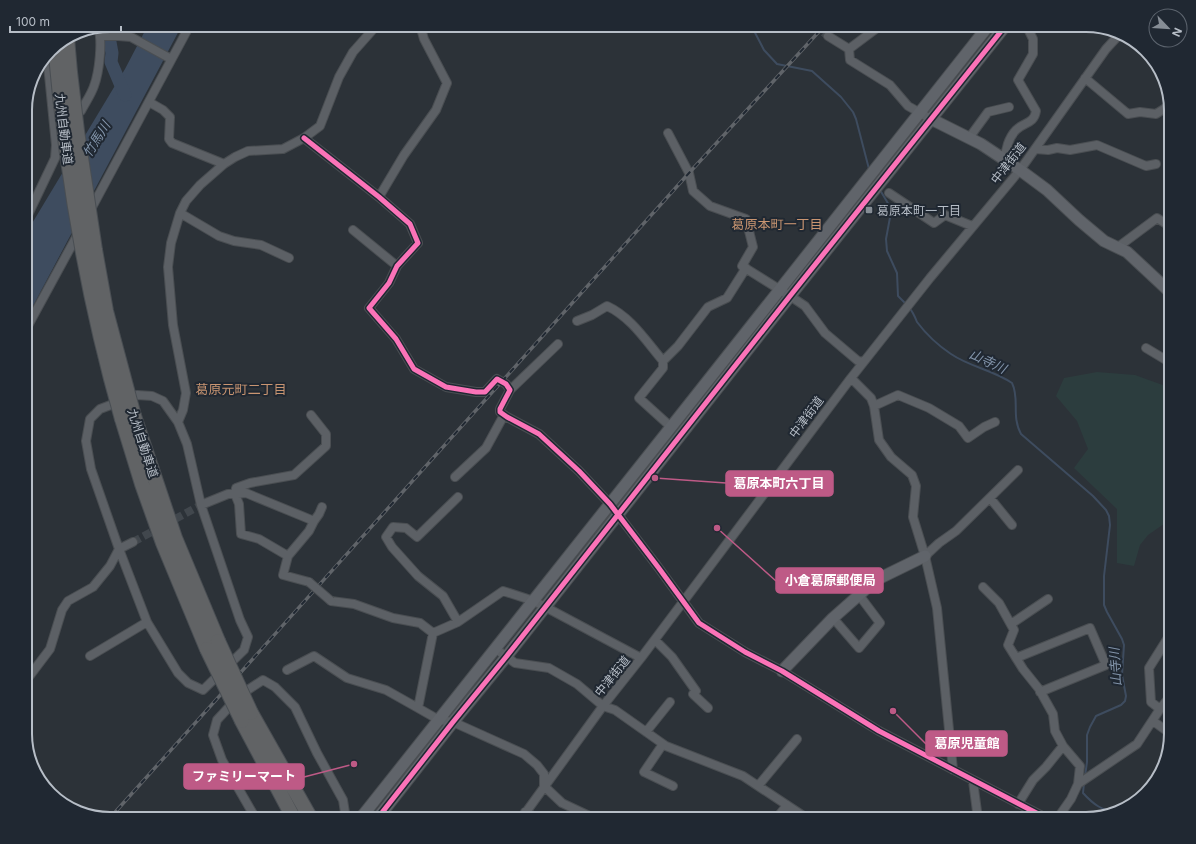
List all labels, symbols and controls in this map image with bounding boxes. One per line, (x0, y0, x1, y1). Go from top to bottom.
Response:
scale bar (10, 8, 121, 34)
north arrow (1148, 8, 1188, 48)
text: 100 m (16, 14, 50, 29)
text: N (1169, 25, 1185, 39)
street label: 九州自動車道 (52, 92, 76, 166)
water label: 竹馬川 (79, 117, 114, 160)
street label: 中津街道 (987, 139, 1029, 187)
place label: 葛原本町一丁目 (877, 203, 961, 218)
marker: 葛原本町一丁目 (864, 205, 874, 215)
district label: 葛原本町一丁目 (731, 216, 823, 232)
water label: 山寺川 (967, 346, 1011, 377)
district label: 葛原元町二丁目 (195, 381, 287, 397)
street label: 中津街道 (786, 393, 826, 441)
street label: 九州自動車道 (125, 406, 161, 480)
callout: 葛原本町六丁目 (726, 471, 833, 496)
text: 葛原本町六丁目 (733, 475, 825, 491)
callout: 小倉葛原郵便局 (776, 568, 883, 593)
text: 小倉葛原郵便局 (784, 572, 876, 588)
water label: 山寺川 (1106, 645, 1124, 687)
street label: 中津街道 (591, 653, 633, 699)
callout: 葛原児童館 (926, 731, 1007, 756)
text: 葛原児童館 (934, 735, 1000, 751)
callout: ファミリーマート (184, 764, 304, 789)
text: ファミリーマート (192, 768, 296, 784)

